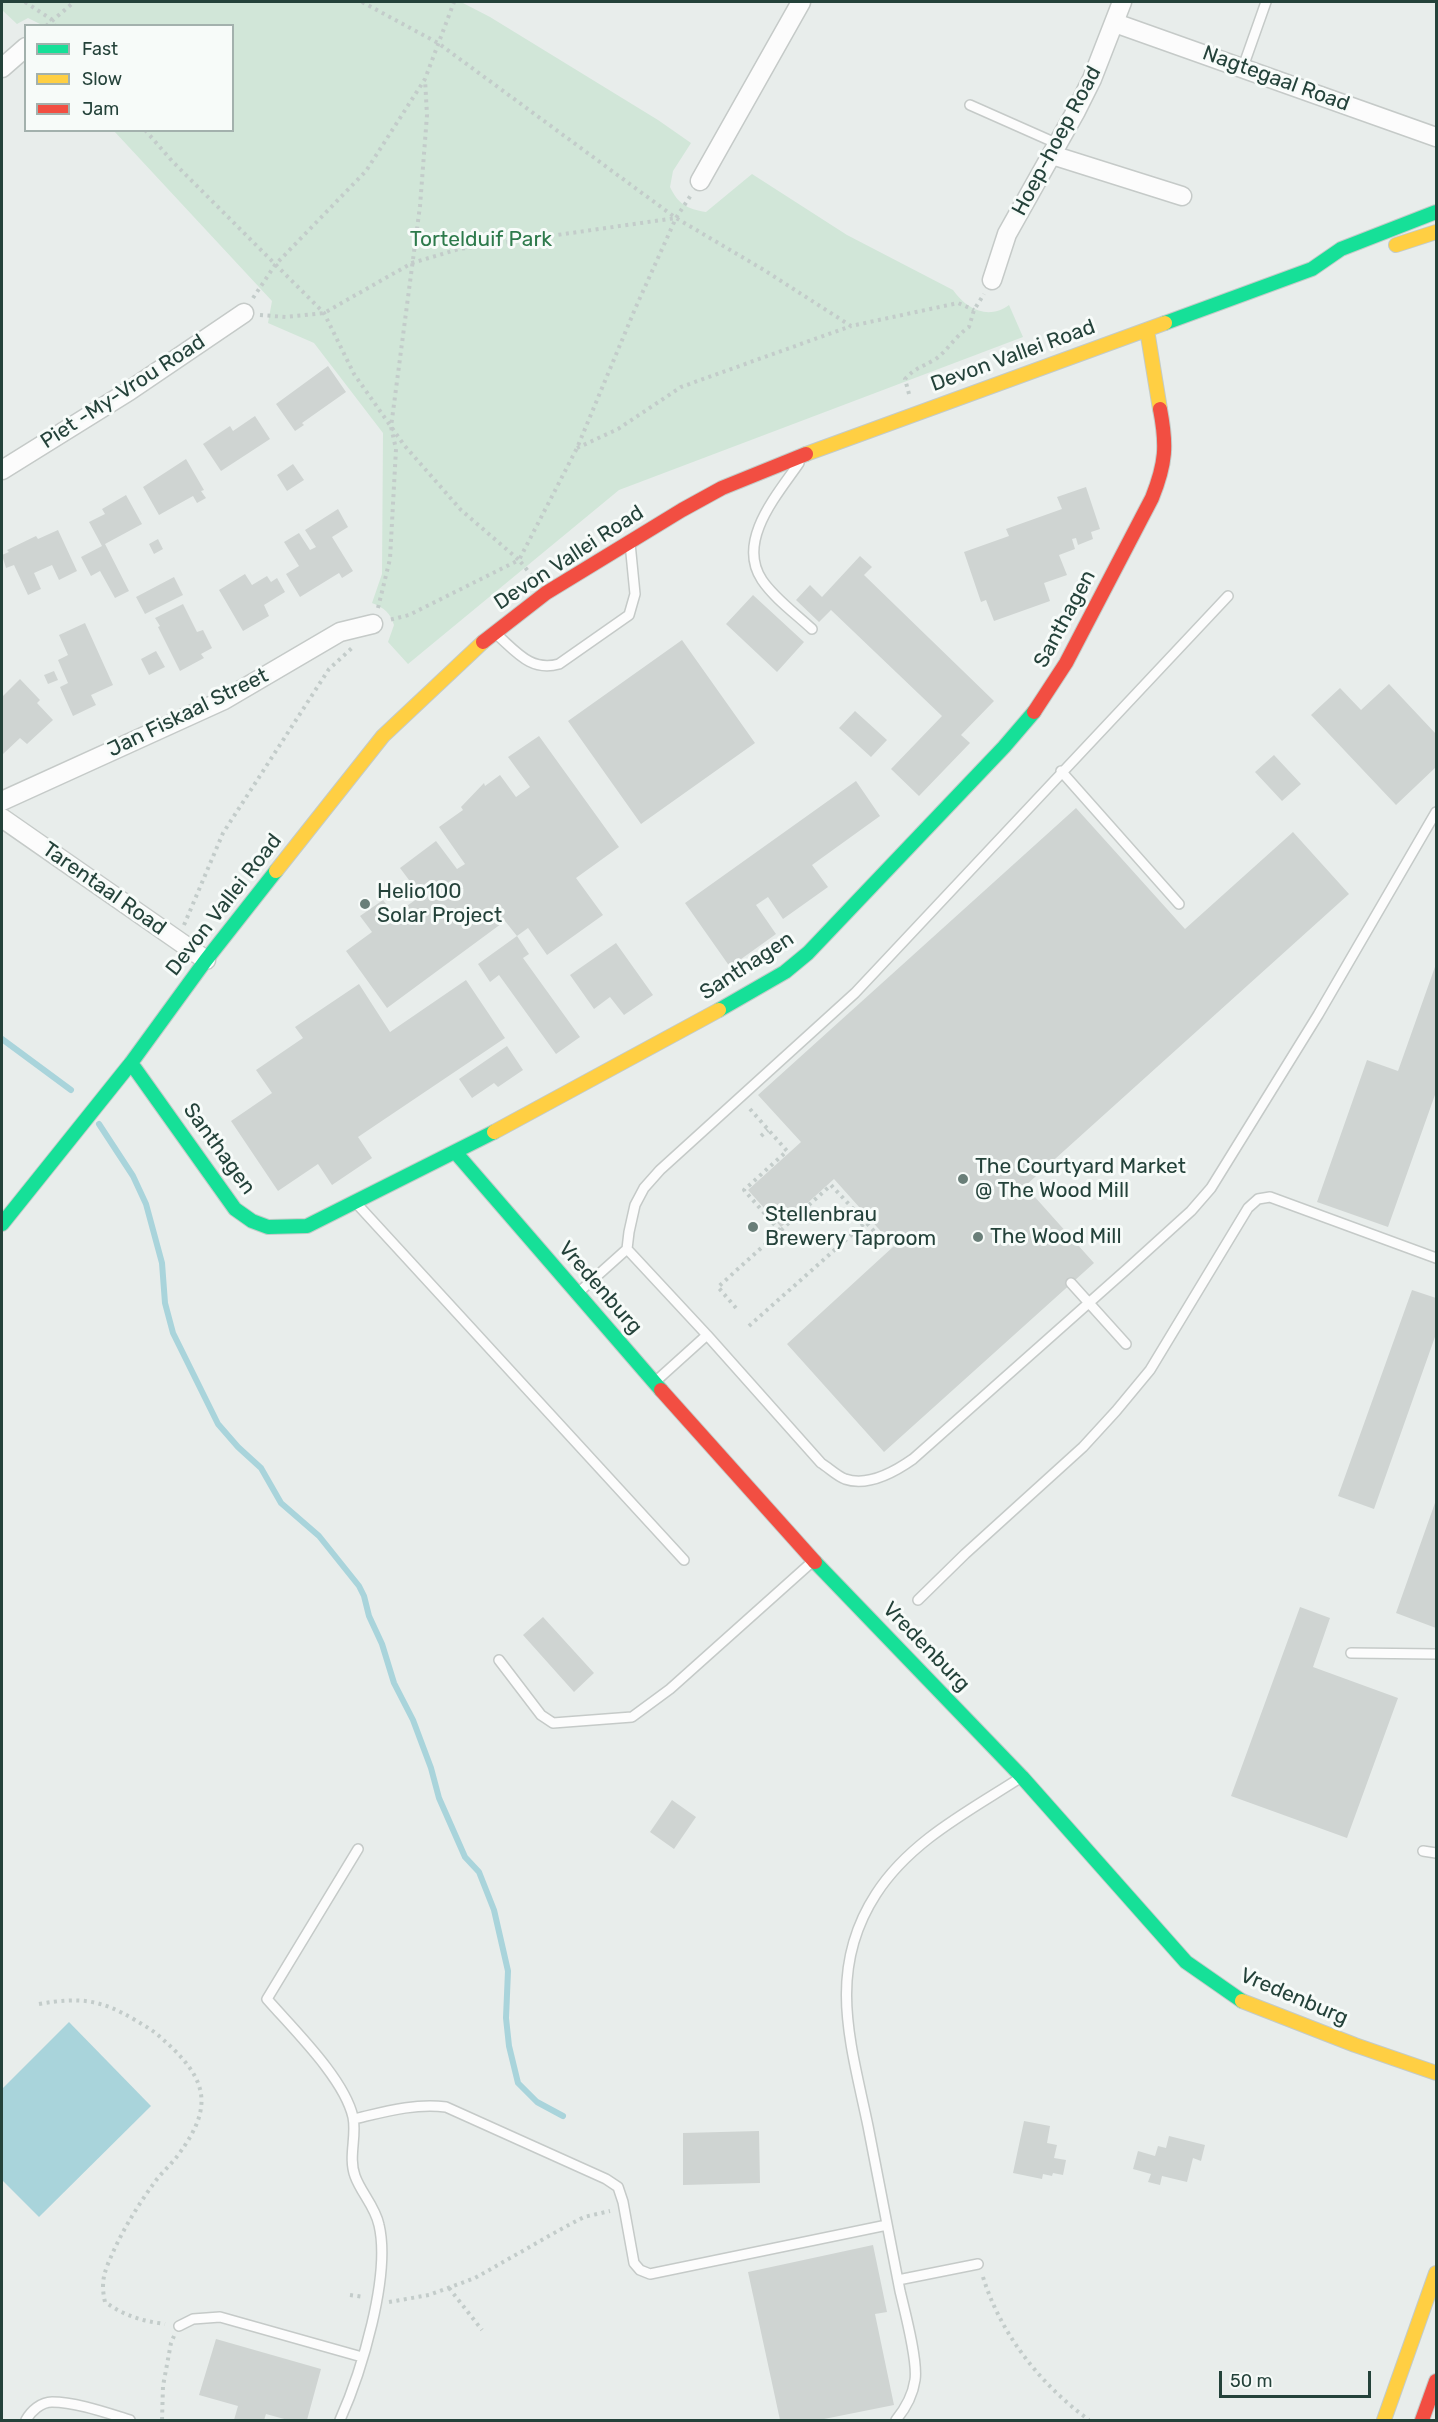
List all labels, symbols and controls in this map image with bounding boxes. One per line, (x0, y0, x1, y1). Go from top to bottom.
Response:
legend (24, 24, 234, 132)
text: Fast (82, 38, 118, 60)
street label: Nagtegaal Road (1199, 41, 1353, 117)
street label: Hoep-hoep Road (1007, 62, 1107, 220)
text: Slow (82, 68, 122, 90)
text: Jam (82, 98, 119, 120)
park label: Tortelduif Park (410, 227, 552, 253)
street label: Devon Vallei Road (927, 315, 1099, 397)
street label: Piet -My-Vrou Road (36, 329, 210, 455)
street label: Devon Vallei Road (490, 500, 648, 616)
street label: Santhagen (1029, 566, 1101, 672)
street label: Jan Fiskaal Street (104, 663, 272, 763)
street label: Devon Vallei Road (161, 829, 287, 981)
street label: Tarentaal Road (37, 837, 171, 941)
place label: Helio100 Solar Project (377, 879, 502, 929)
marker: Helio100 Solar Project (358, 897, 372, 911)
street label: Santhagen (695, 926, 799, 1006)
street label: Santhagen (177, 1098, 261, 1200)
place label: The Courtyard Market @ The Wood Mill (975, 1154, 1186, 1204)
marker: The Courtyard Market @ The Wood Mill (956, 1172, 970, 1186)
place label: Stellenbrau Brewery Taproom (765, 1202, 936, 1252)
marker: Stellenbrau Brewery Taproom (746, 1220, 760, 1234)
place label: The Wood Mill (990, 1224, 1122, 1250)
marker: The Wood Mill (971, 1230, 985, 1244)
street label: Vredenburg (553, 1236, 647, 1340)
street label: Vredenburg (877, 1597, 975, 1697)
street label: Vredenburg (1236, 1963, 1352, 2031)
scale bar (1222, 2359, 1374, 2397)
text: 50 m (1230, 2370, 1273, 2392)

